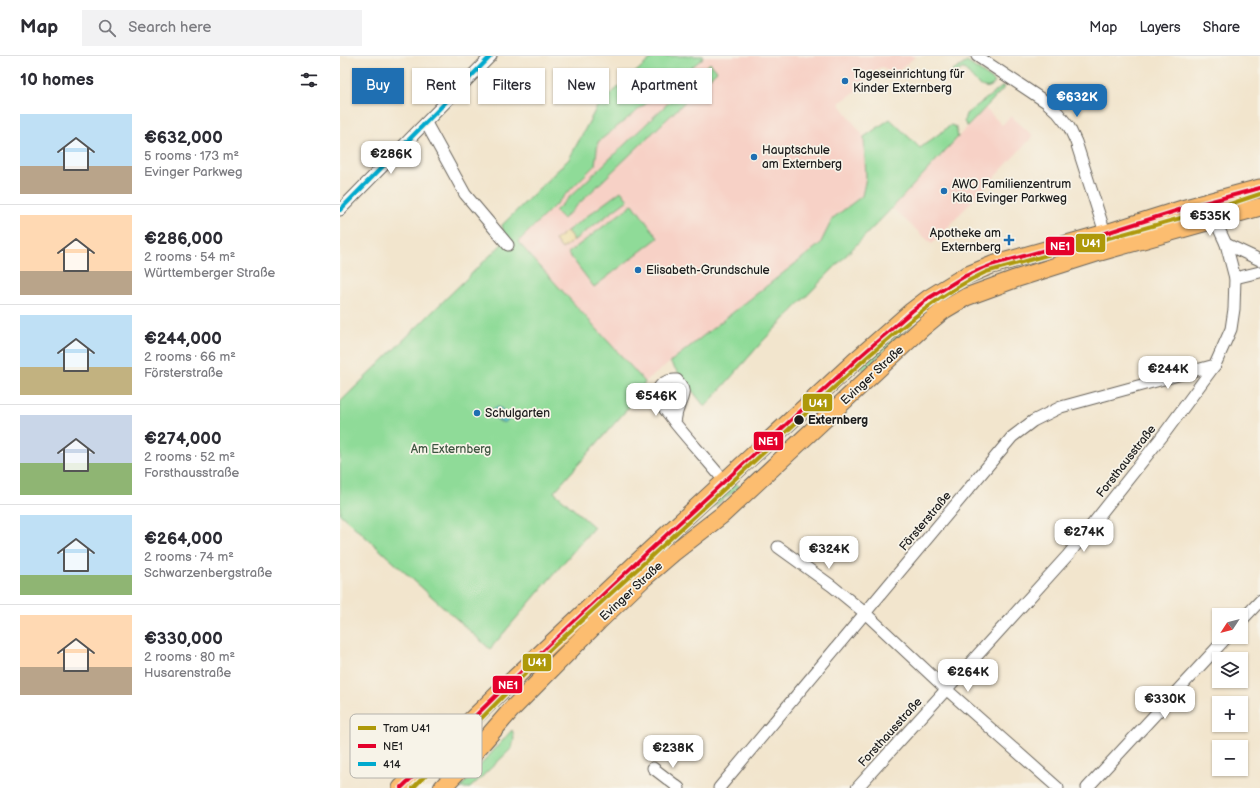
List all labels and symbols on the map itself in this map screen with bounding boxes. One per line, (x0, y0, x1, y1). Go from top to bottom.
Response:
place label: Tageseinrichtung für Kinder Externberg (853, 67, 965, 96)
marker: Tageseinrichtung für Kinder Externberg (840, 76, 850, 86)
pin: €632K (1049, 84, 1105, 118)
pin: €286K (363, 141, 419, 175)
place label: Hauptschule am Externberg (762, 143, 842, 172)
marker: Hauptschule am Externberg (749, 152, 759, 162)
place label: AWO Familienzentrum Kita Evinger Parkweg (952, 177, 1071, 206)
marker: AWO Familienzentrum Kita Evinger Parkweg (939, 186, 949, 196)
pin: €535K (1182, 203, 1238, 237)
place label: Apotheke am Externberg (930, 226, 1001, 255)
line badge: U41 (1075, 233, 1106, 253)
marker: Apotheke am Externberg (1004, 235, 1014, 245)
line badge: NE1 (1045, 236, 1075, 256)
text: U41 (1082, 237, 1100, 250)
text: NE1 (1050, 240, 1070, 253)
place label: Elisabeth-Grundschule (646, 263, 770, 278)
marker: Elisabeth-Grundschule (633, 265, 643, 275)
street label: Evinger Straße (838, 343, 907, 408)
pin: €244K (1140, 356, 1196, 390)
pin: €546K (628, 383, 684, 417)
line badge: U41 (802, 393, 833, 412)
text: U41 (809, 397, 827, 410)
place label: Schulgarten (485, 406, 550, 421)
marker: Schulgarten (472, 408, 482, 418)
marker: Externberg (792, 413, 806, 427)
place label: Externberg (808, 413, 868, 428)
street label: Forsthausstraße (1093, 422, 1159, 501)
line badge: NE1 (753, 431, 784, 451)
text: NE1 (758, 435, 778, 448)
park label: Am Externberg (411, 442, 491, 457)
street label: Försterstraße (896, 489, 955, 554)
pin: €274K (1056, 519, 1112, 553)
pin: €324K (801, 536, 857, 570)
street label: Evinger Straße (597, 559, 666, 624)
north arrow (1212, 608, 1248, 644)
line badge: U41 (522, 653, 552, 672)
text: U41 (528, 656, 546, 669)
pin: €264K (940, 659, 996, 693)
line badge: NE1 (492, 675, 523, 694)
text: NE1 (498, 679, 518, 692)
pin: €330K (1137, 686, 1193, 720)
street label: Forsthausstraße (855, 695, 925, 770)
legend (350, 714, 482, 778)
text: Tram U41 (383, 722, 430, 735)
pin: €238K (645, 735, 701, 769)
text: NE1 (383, 740, 403, 753)
text: 414 (383, 758, 401, 771)

